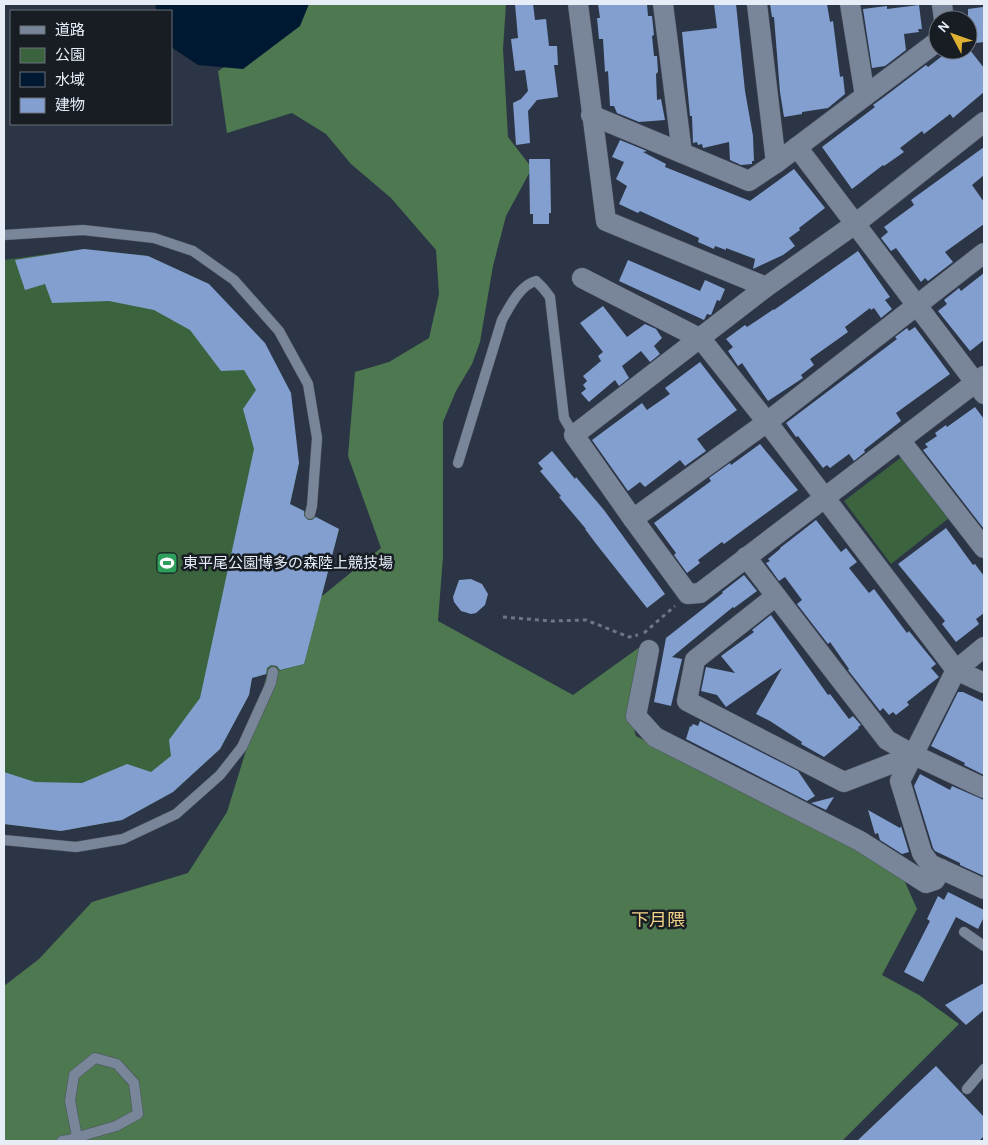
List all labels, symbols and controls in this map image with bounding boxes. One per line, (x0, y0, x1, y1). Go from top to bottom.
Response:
legend (10, 10, 172, 125)
north arrow (928, 10, 978, 60)
text: N (934, 17, 953, 36)
text: 道路 (55, 21, 85, 39)
text: 公園 (55, 46, 85, 64)
text: 水域 (55, 71, 85, 89)
text: 建物 (55, 96, 85, 114)
sports icon: 東平尾公園博多の森陸上競技場 (155, 551, 179, 575)
place label: 東平尾公園博多の森陸上競技場 (183, 554, 393, 572)
district label: 下月隈 (631, 909, 685, 931)

